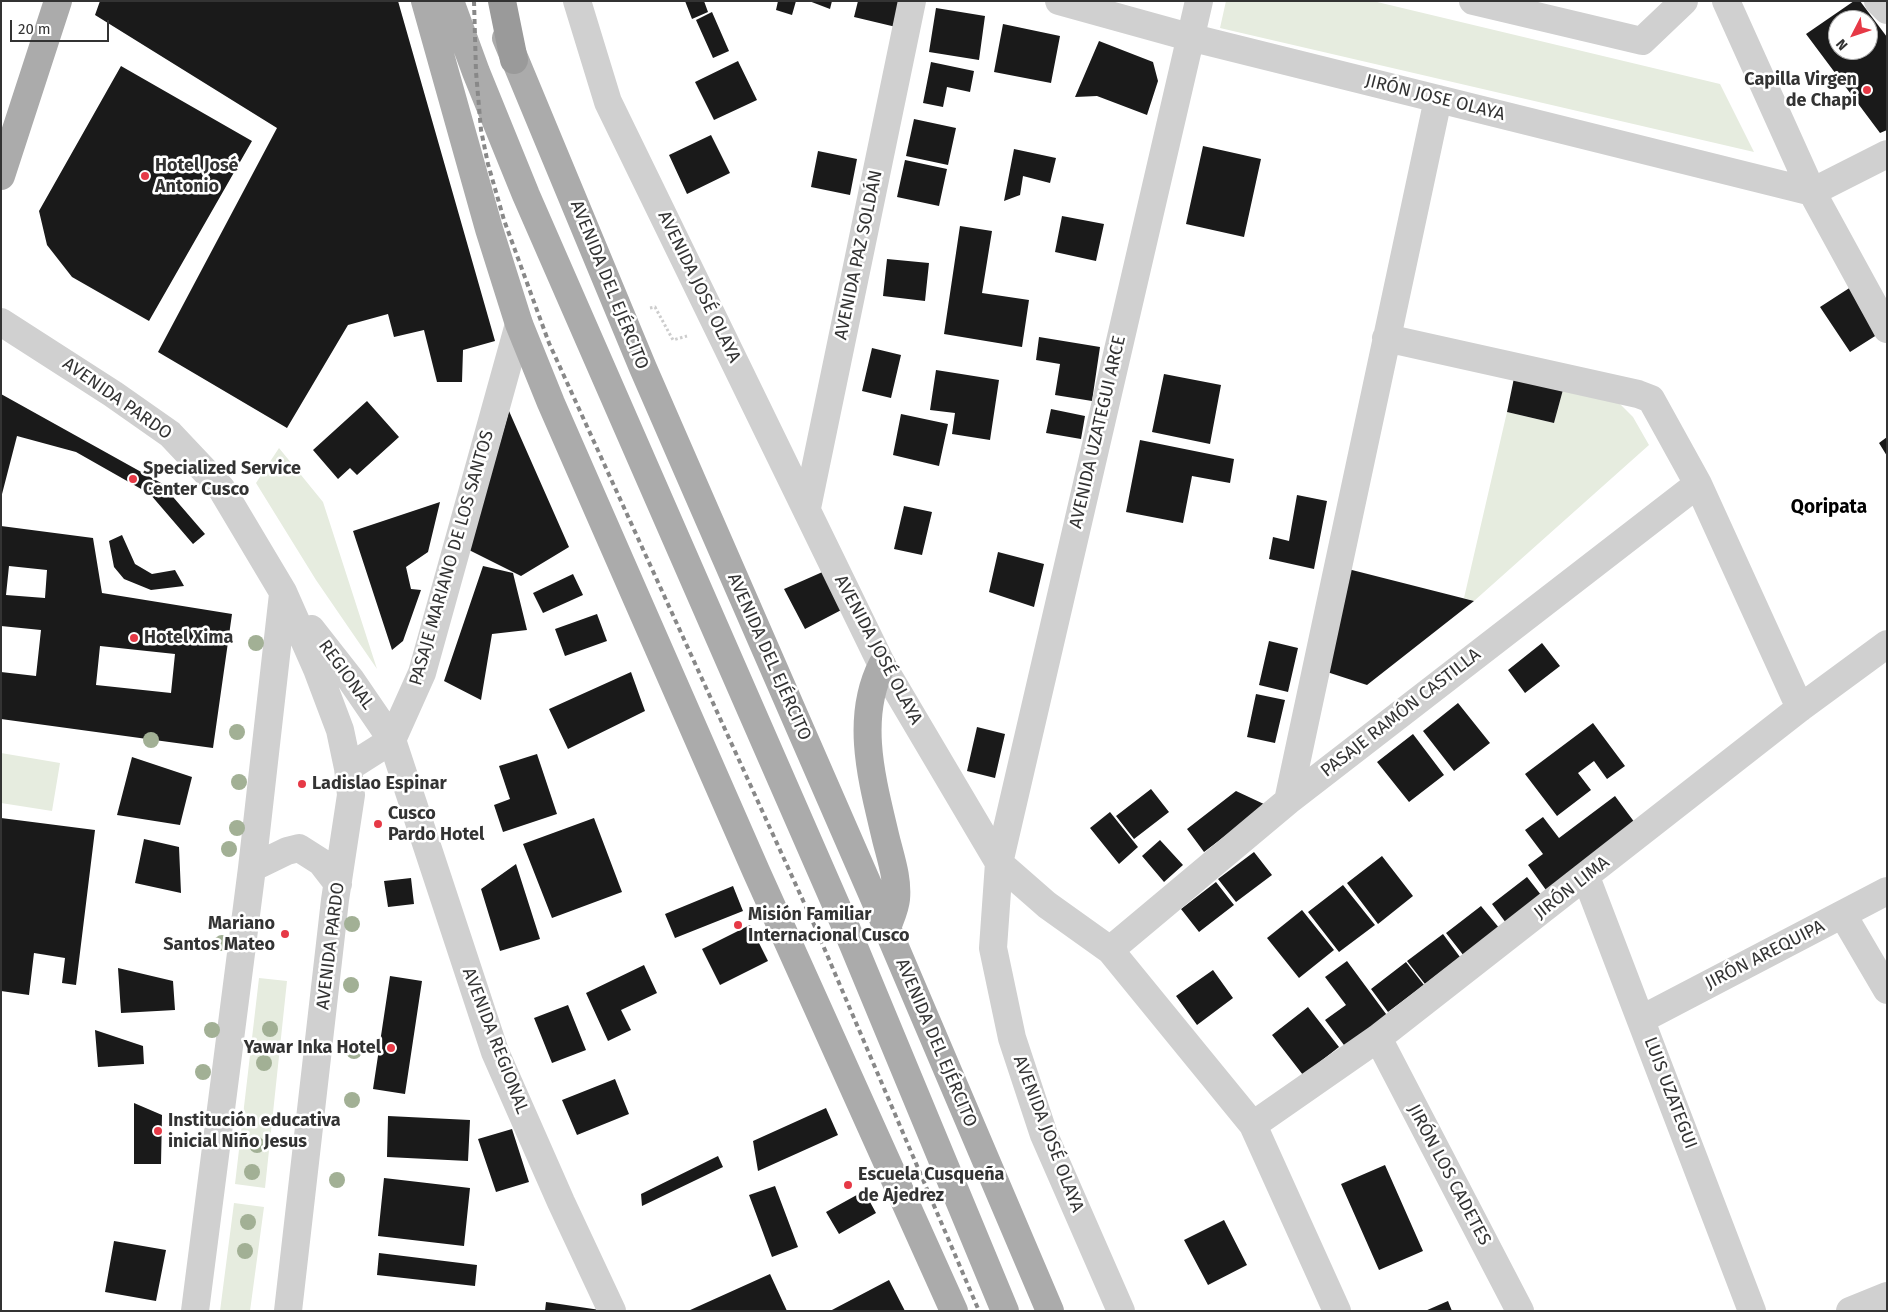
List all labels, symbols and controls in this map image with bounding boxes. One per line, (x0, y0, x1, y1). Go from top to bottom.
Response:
scale bar (12, 10, 111, 42)
north arrow (1828, 10, 1878, 60)
text: 20 m (18, 20, 51, 38)
text: N (1833, 35, 1852, 54)
place label: Capilla Virgen de Chapi (1744, 69, 1857, 112)
street label: JIRÓN JOSE OLAYA (1363, 70, 1507, 126)
marker: Capilla Virgen de Chapi (1861, 84, 1873, 96)
place label: Hotel José Antonio (155, 155, 239, 198)
street label: AVENIDA PAZ SOLDÁN (830, 168, 888, 342)
marker: Hotel José Antonio (139, 170, 151, 182)
street label: AVENIDA DEL EJÉRCITO (565, 197, 653, 373)
street label: AVENIDA JOSÉ OLAYA (653, 208, 745, 366)
street label: AVENIDA UZATEGUI ARCE (1065, 334, 1131, 530)
street label: AVENIDA PARDO (58, 353, 176, 445)
street label: PASAJE MARIANO DE LOS SANTOS (405, 428, 499, 688)
place label: Specialized Service Center Cusco (143, 458, 301, 500)
marker: Specialized Service Center Cusco (127, 473, 139, 485)
district label: Qoripata (1791, 497, 1867, 519)
street label: AVENIDA DEL EJÉRCITO (722, 570, 816, 744)
street label: AVENIDA JOSÉ OLAYA (829, 572, 927, 728)
place label: Hotel Xima (144, 627, 233, 649)
marker: Hotel Xima (128, 632, 140, 644)
street label: REGIONAL (313, 636, 379, 714)
street label: PASAJE RAMÓN CASTILLA (1317, 644, 1485, 782)
place label: Ladislao Espinar (312, 773, 447, 795)
marker: Ladislao Espinar (296, 778, 308, 790)
place label: Cusco Pardo Hotel (388, 803, 484, 846)
marker: Cusco Pardo Hotel (372, 818, 384, 830)
street label: JIRÓN LIMA (1530, 852, 1614, 924)
street label: AVENIDA PARDO (312, 881, 350, 1011)
place label: Misión Familiar Internacional Cusco (748, 904, 909, 946)
place label: Mariano Santos Mateo (163, 913, 275, 956)
street label: JIRÓN AREQUIPA (1702, 916, 1828, 994)
marker: Misión Familiar Internacional Cusco (732, 919, 744, 931)
marker: Mariano Santos Mateo (279, 928, 291, 940)
street label: AVENIDA DEL EJÉRCITO (891, 956, 981, 1130)
street label: AVENIDA REGIONAL (457, 965, 533, 1117)
street label: LUIS UZATEGUI (1639, 1034, 1701, 1152)
place label: Yawar Inka Hotel (244, 1037, 381, 1059)
marker: Yawar Inka Hotel (385, 1042, 397, 1054)
street label: AVENIDA JOSÉ OLAYA (1008, 1053, 1088, 1215)
street label: JIRÓN LOS CADETES (1403, 1101, 1495, 1249)
place label: Institución educativa inicial Niño Jesus (168, 1110, 341, 1152)
marker: Institución educativa inicial Niño Jesus (152, 1125, 164, 1137)
place label: Escuela Cusqueña de Ajedrez (858, 1164, 1004, 1206)
marker: Escuela Cusqueña de Ajedrez (842, 1179, 854, 1191)

